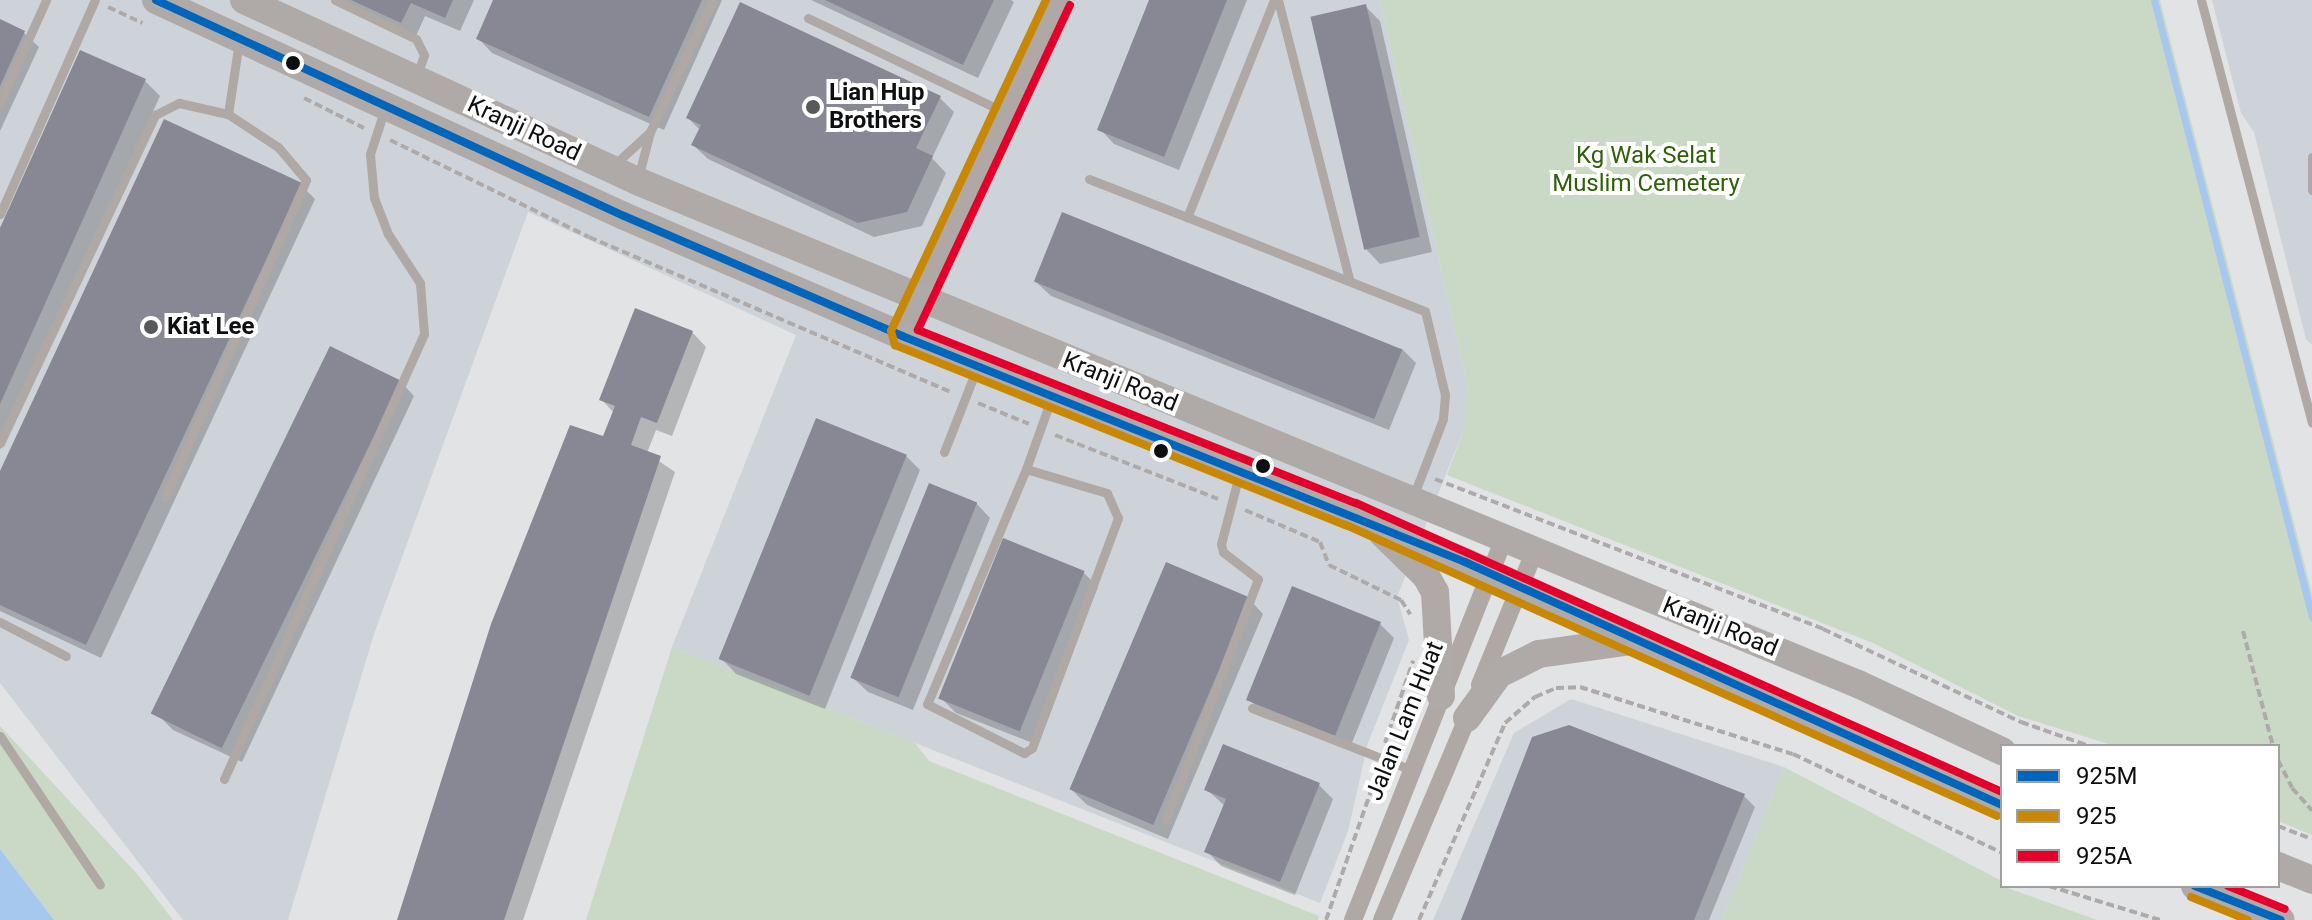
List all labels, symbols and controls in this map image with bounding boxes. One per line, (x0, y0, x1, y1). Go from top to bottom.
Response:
unlabelled marker (285, 55, 301, 71)
place label: Lian Hup Brothers (829, 79, 924, 135)
street label: Kranji Road (463, 90, 585, 168)
marker: Lian Hup Brothers (804, 98, 822, 116)
park label: Kg Wak Selat Muslim Cemetery (1552, 142, 1740, 198)
place label: Kiat Lee (167, 313, 254, 341)
marker: Kiat Lee (142, 318, 160, 336)
street label: Kranji Road (1058, 346, 1182, 418)
unlabelled marker (1153, 443, 1169, 459)
unlabelled marker (1255, 458, 1271, 474)
street label: Kranji Road (1658, 591, 1782, 663)
street label: Jalan Lam Huat (1360, 637, 1450, 805)
legend (2000, 744, 2280, 888)
text: 925M (2076, 762, 2137, 790)
text: 925 (2076, 802, 2116, 830)
text: 925A (2076, 842, 2132, 870)

